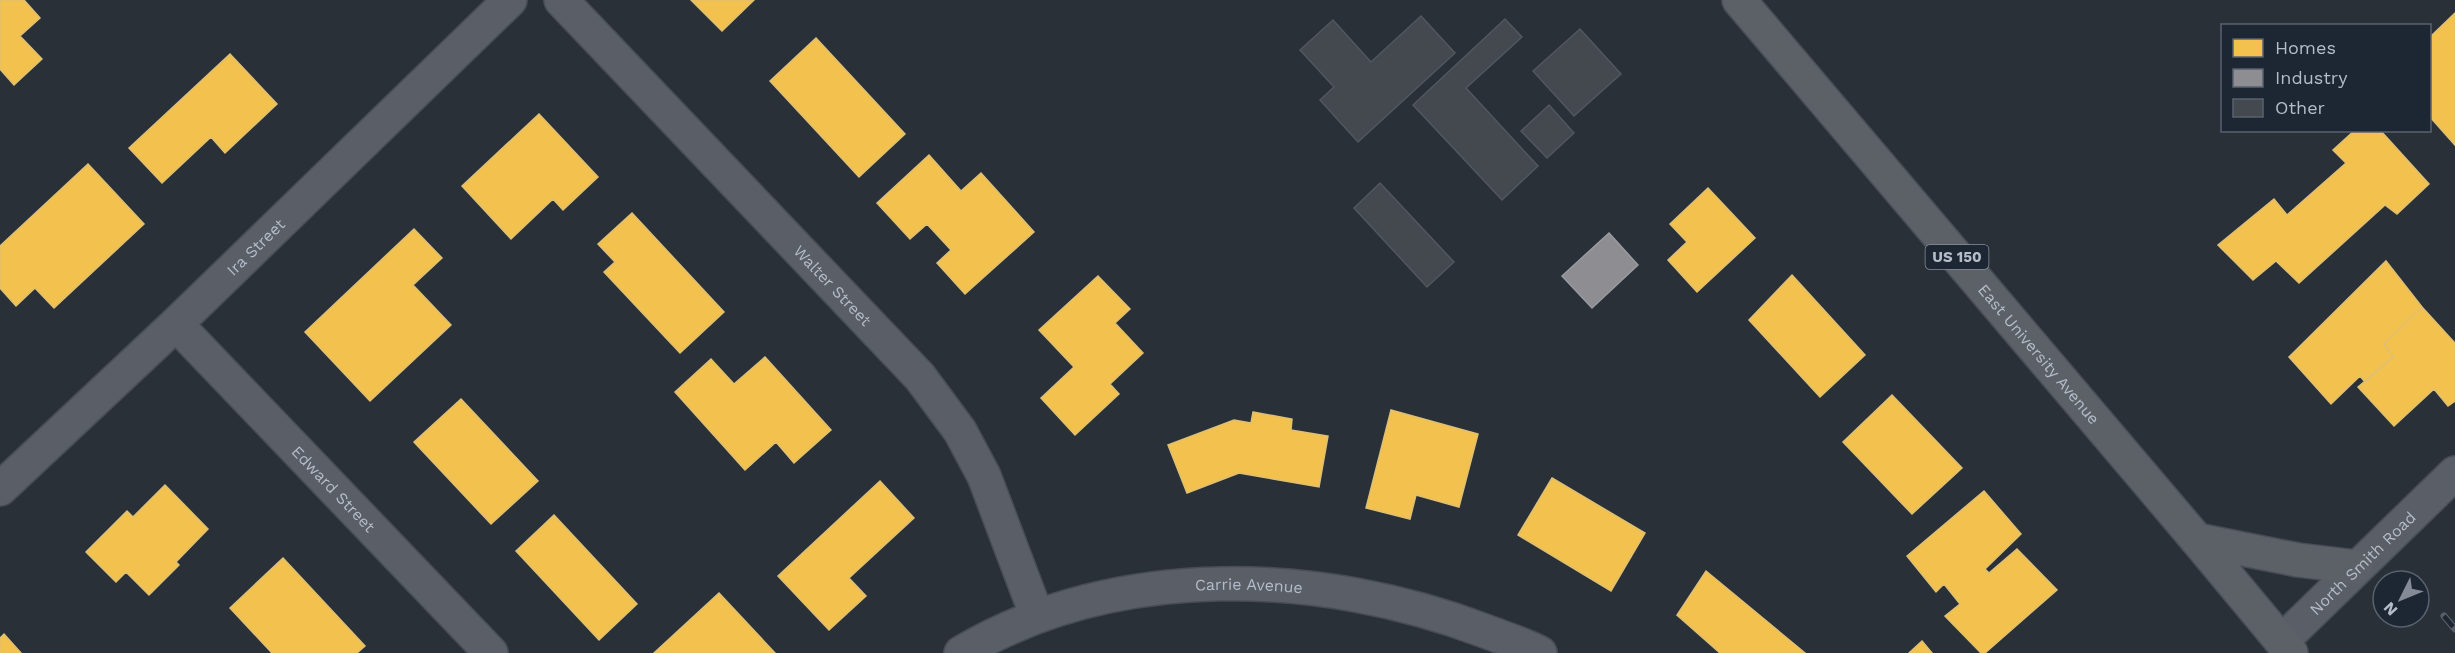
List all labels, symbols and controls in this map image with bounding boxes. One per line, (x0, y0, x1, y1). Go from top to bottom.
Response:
legend (2221, 24, 2431, 132)
text: Homes (2275, 37, 2336, 58)
text: Industry (2275, 67, 2348, 88)
text: Other (2275, 97, 2325, 118)
street label: Ira Street (223, 215, 289, 280)
street label: Walter Street (790, 241, 875, 330)
road number: US 150 (1926, 245, 1988, 269)
street label: East University Avenue (1974, 280, 2104, 428)
street label: Edward Street (288, 442, 379, 536)
street label: North Smith Road (2305, 507, 2419, 619)
north arrow (2371, 569, 2431, 629)
street label: Carrie Avenue (1194, 575, 1304, 597)

